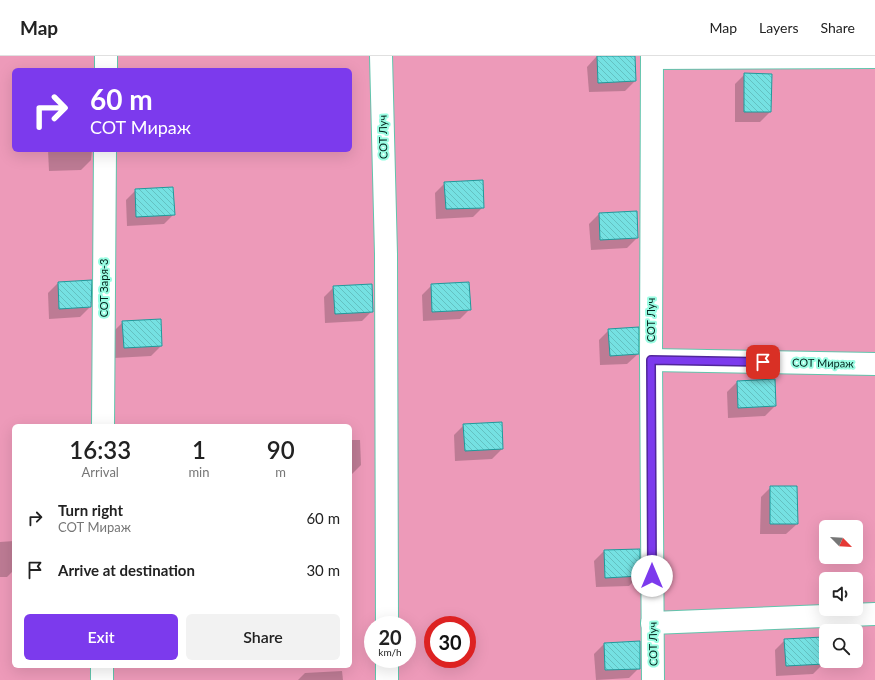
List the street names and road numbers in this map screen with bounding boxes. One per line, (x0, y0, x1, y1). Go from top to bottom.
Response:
street label: СОТ Луч (376, 115, 389, 159)
street label: СОТ Заря-3 (97, 259, 110, 317)
street label: СОТ Луч (644, 298, 657, 342)
street label: СОТ Мираж (792, 355, 854, 370)
street label: СОТ Луч (646, 622, 659, 666)

